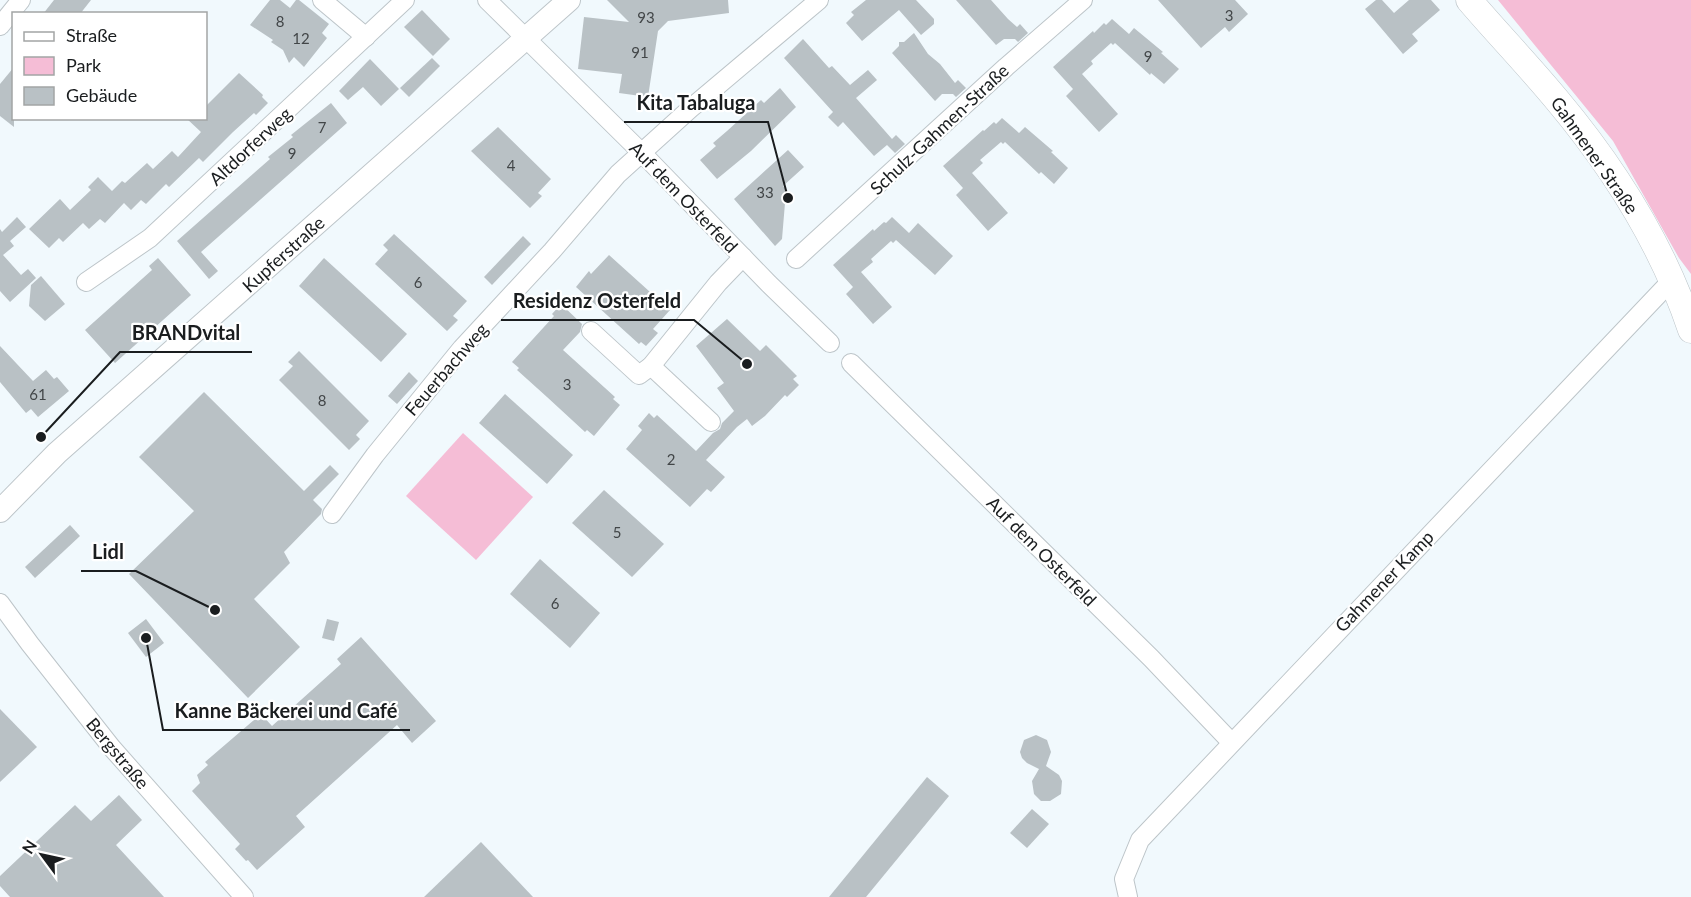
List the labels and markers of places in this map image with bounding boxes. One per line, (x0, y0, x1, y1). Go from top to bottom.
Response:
callout: Kita Tabaluga (624, 84, 768, 122)
callout: Residenz Osterfeld (501, 282, 694, 320)
callout: BRANDvital (120, 314, 252, 352)
callout: Lidl (81, 533, 136, 571)
callout: Kanne Bäckerei und Café (163, 692, 410, 730)

